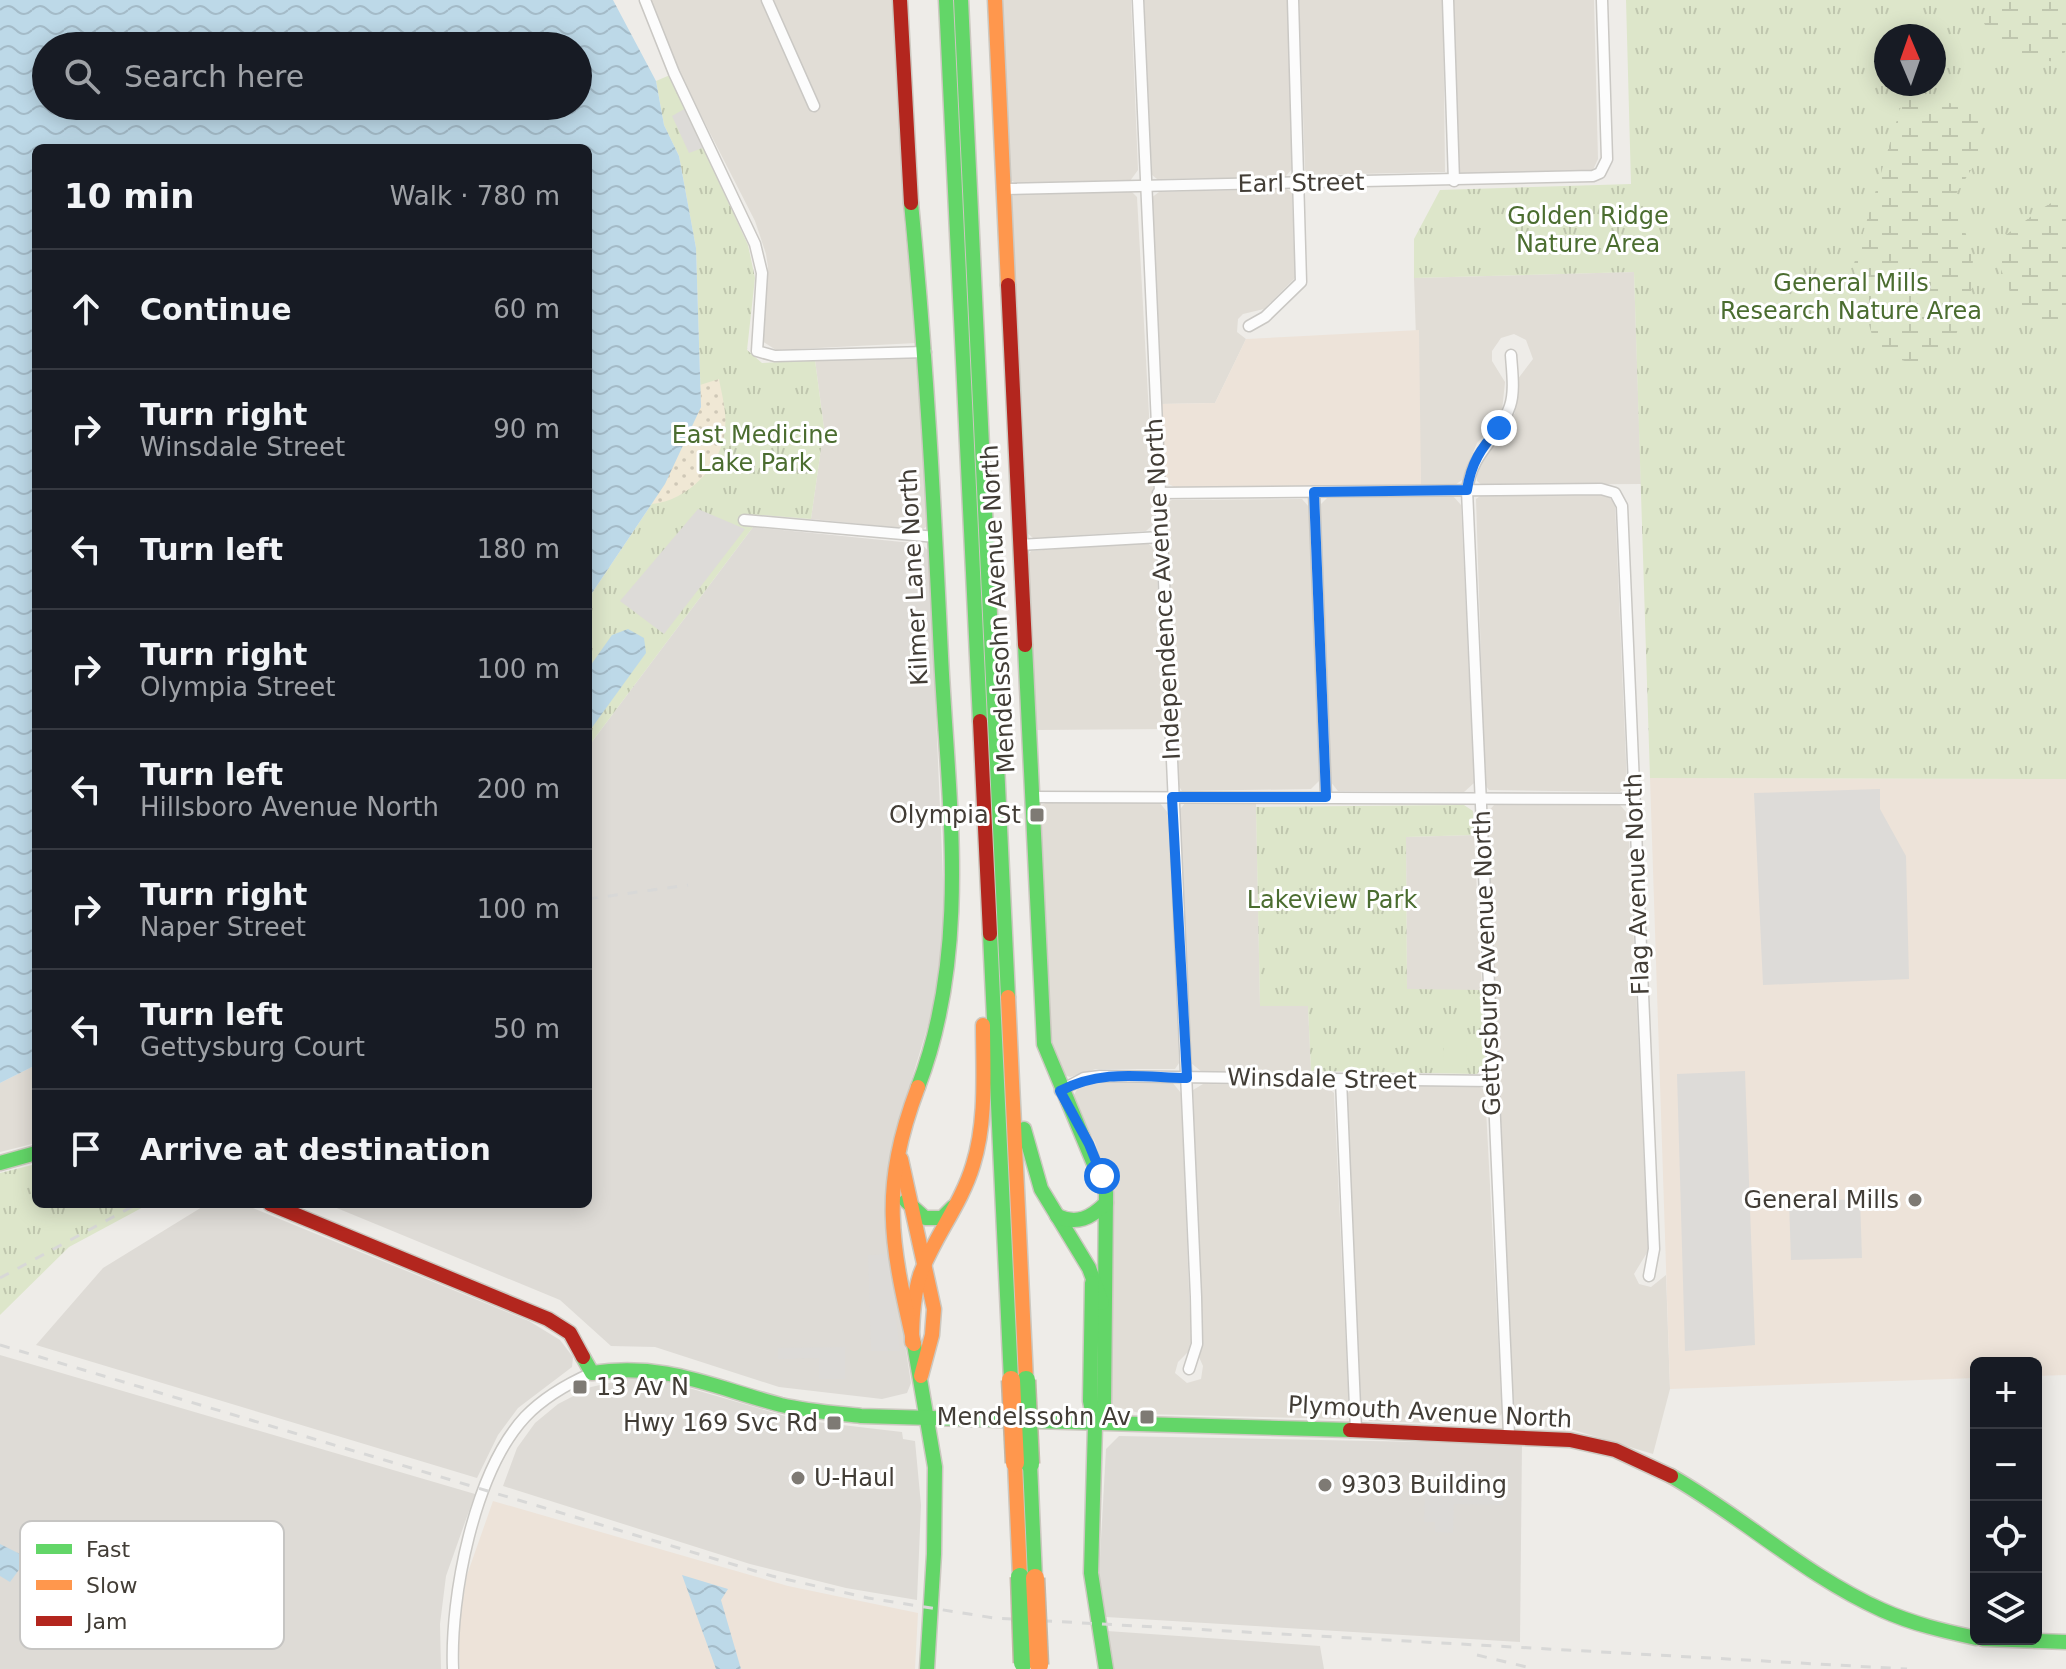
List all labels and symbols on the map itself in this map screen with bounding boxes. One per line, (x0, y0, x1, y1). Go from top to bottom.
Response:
north arrow (1874, 24, 1946, 96)
street label: Earl Street (1237, 168, 1365, 198)
park label: Golden Ridge Nature Area (1507, 202, 1669, 258)
park label: General Mills Research Nature Area (1720, 269, 1982, 325)
route end (1481, 410, 1517, 446)
street label: Independence Avenue North (1140, 417, 1186, 761)
park label: East Medicine Lake Park (672, 421, 838, 477)
street label: Mendelssohn Avenue North (975, 444, 1021, 774)
street label: Kilmer Lane North (894, 468, 934, 686)
street label: Flag Avenue North (1619, 773, 1655, 995)
place label: Olympia St (889, 801, 1021, 829)
marker: Olympia St (1028, 806, 1046, 824)
street label: Gettysburg Avenue North (1468, 810, 1506, 1116)
park label: Lakeview Park (1247, 886, 1417, 914)
street label: Winsdale Street (1227, 1063, 1417, 1095)
route start (1084, 1158, 1120, 1194)
place label: General Mills (1744, 1186, 1899, 1214)
marker: General Mills (1906, 1191, 1924, 1209)
place label: 13 Av N (596, 1373, 689, 1401)
marker: 13 Av N (571, 1378, 589, 1396)
street label: Plymouth Avenue North (1287, 1391, 1573, 1433)
place label: Mendelssohn Av (937, 1403, 1131, 1431)
marker: Mendelssohn Av (1138, 1408, 1156, 1426)
place label: Hwy 169 Svc Rd (623, 1409, 818, 1437)
marker: Hwy 169 Svc Rd (825, 1414, 843, 1432)
place label: U-Haul (814, 1464, 895, 1492)
marker: U-Haul (789, 1469, 807, 1487)
place label: 9303 Building (1341, 1471, 1507, 1499)
marker: 9303 Building (1316, 1476, 1334, 1494)
legend (20, 1521, 284, 1649)
text: Fast (86, 1537, 131, 1562)
text: Slow (86, 1573, 138, 1598)
text: Jam (84, 1609, 127, 1634)

